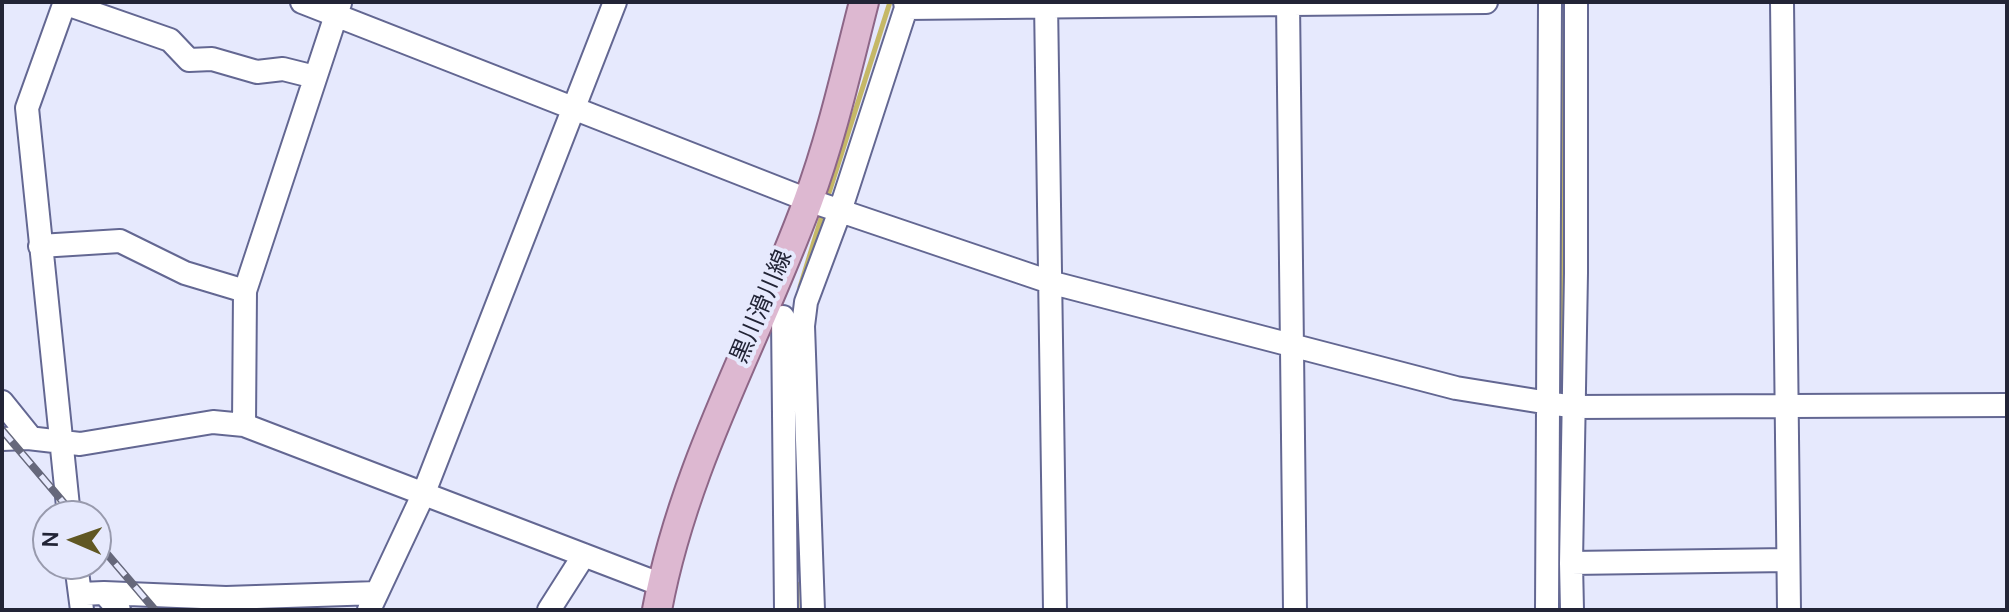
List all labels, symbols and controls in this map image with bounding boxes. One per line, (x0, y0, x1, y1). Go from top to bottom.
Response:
street label: 黒川滑川線 (725, 246, 799, 368)
north arrow (32, 500, 112, 580)
text: N (35, 531, 65, 548)

